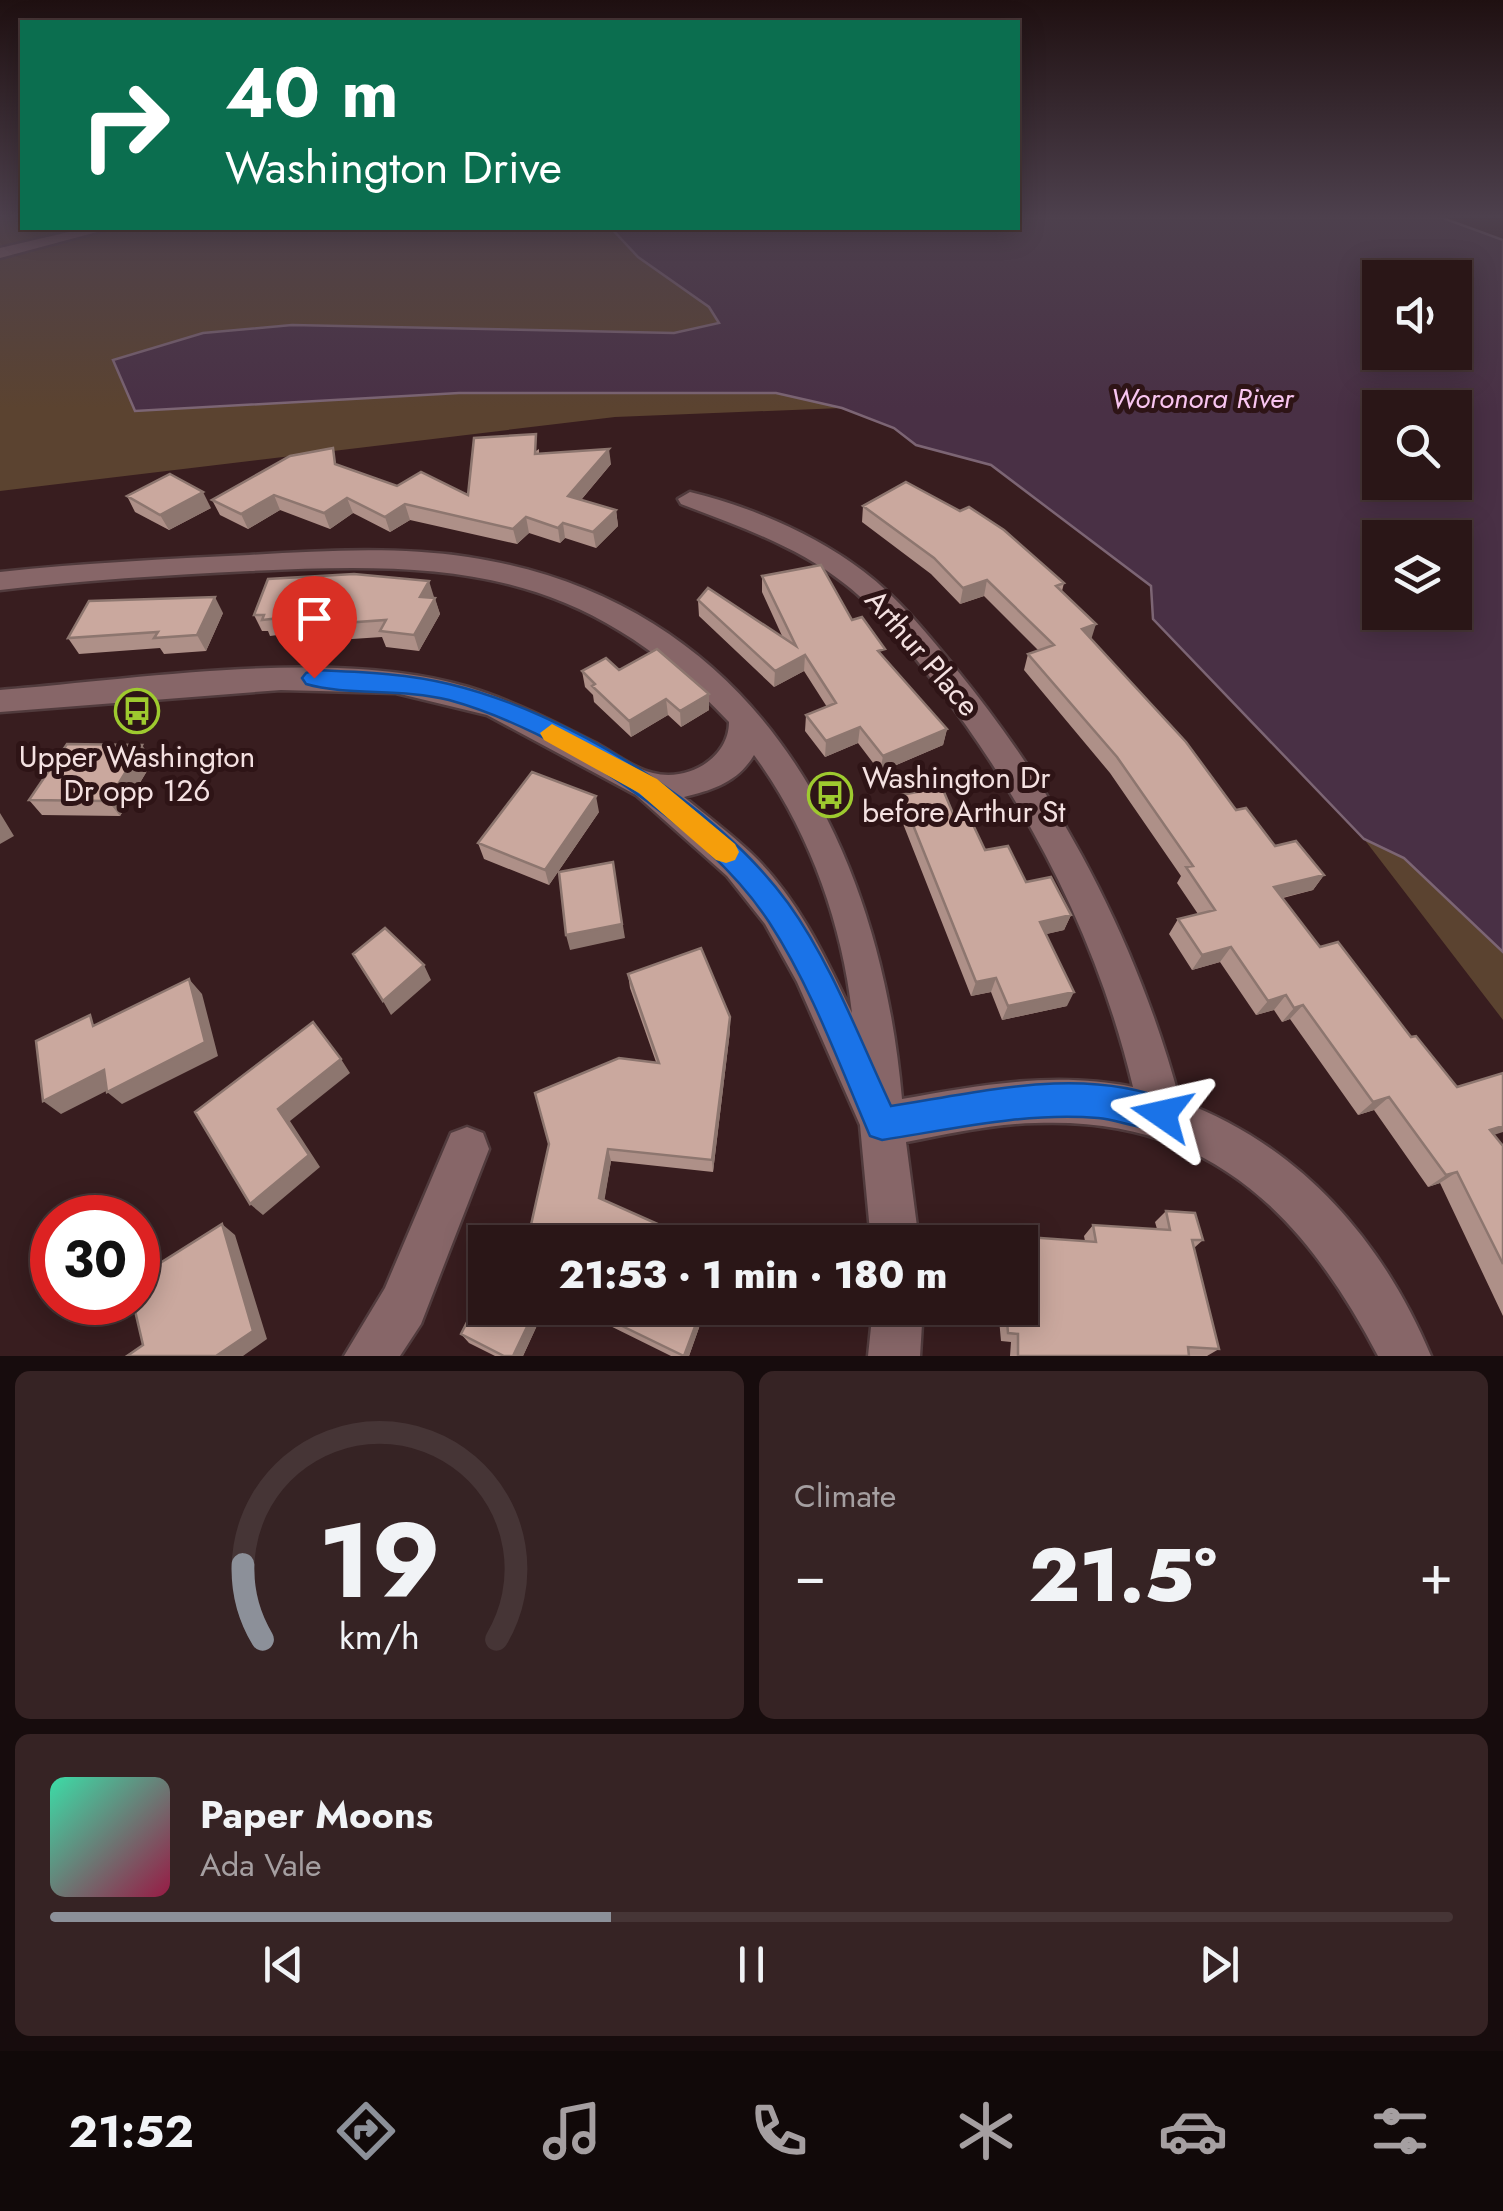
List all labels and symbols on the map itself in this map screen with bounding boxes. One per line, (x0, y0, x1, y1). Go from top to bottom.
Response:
water label: Woronora River (1111, 378, 1295, 419)
pin (272, 576, 357, 679)
street label: Arthur Place (855, 580, 990, 726)
bus stop icon: Upper Washington Dr opp 126 (114, 688, 160, 734)
place label: Upper Washington Dr opp 126 (19, 735, 255, 812)
place label: Washington Dr before Arthur St (862, 756, 1066, 833)
bus stop icon: Washington Dr before Arthur St (807, 772, 853, 818)
position arrow (1110, 1062, 1214, 1166)
speed limit sign: 30 (30, 1195, 160, 1325)

